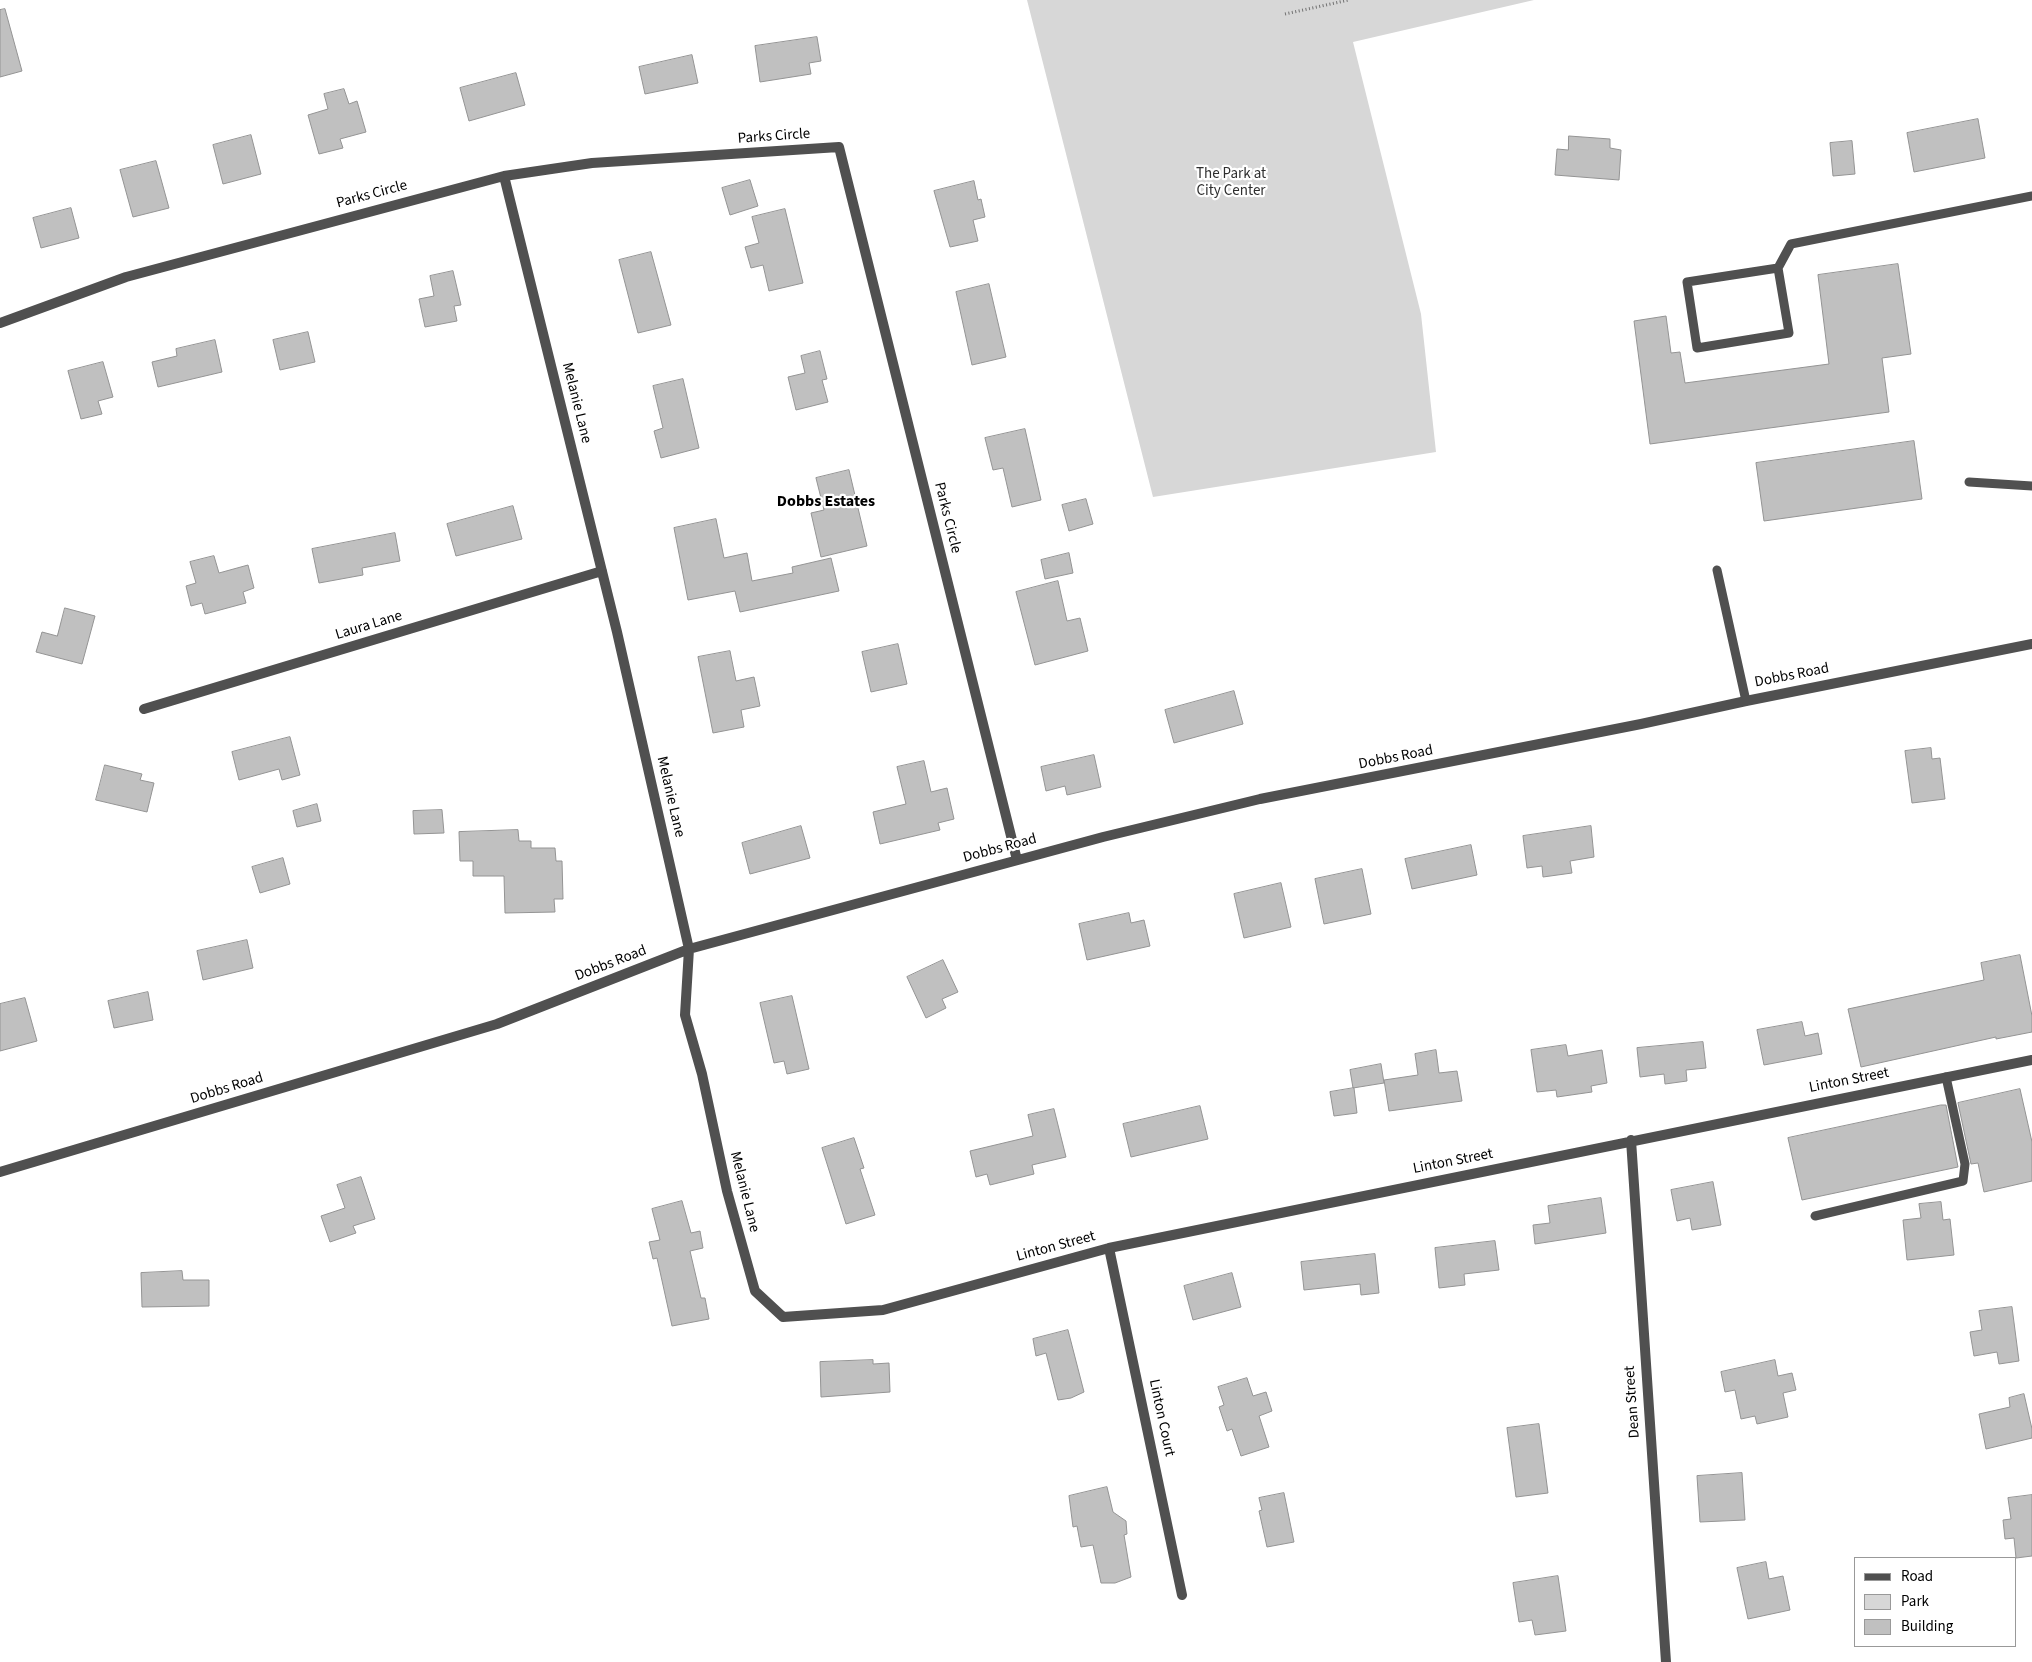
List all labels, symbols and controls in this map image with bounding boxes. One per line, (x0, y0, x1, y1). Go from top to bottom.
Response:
street label: Parks Circle (737, 125, 811, 149)
park label: The Park at City Center (1196, 166, 1266, 201)
street label: Parks Circle (335, 177, 409, 213)
street label: Melanie Lane (557, 361, 595, 445)
street label: Parks Circle (929, 481, 965, 555)
district label: Dobbs Estates (777, 492, 875, 512)
street label: Laura Lane (333, 607, 405, 645)
street label: Dobbs Road (1753, 660, 1831, 692)
street label: Dobbs Road (1357, 742, 1435, 774)
street label: Melanie Lane (652, 755, 688, 839)
street label: Dobbs Road (961, 831, 1039, 867)
street label: Dobbs Road (573, 942, 649, 986)
street label: Linton Street (1808, 1064, 1890, 1098)
street label: Dobbs Road (188, 1069, 266, 1109)
street label: Linton Street (1412, 1145, 1494, 1179)
street label: Melanie Lane (725, 1150, 763, 1234)
street label: Linton Street (1015, 1228, 1097, 1266)
street label: Dean Street (1621, 1365, 1645, 1439)
street label: Linton Court (1144, 1378, 1178, 1458)
legend (1854, 1557, 2017, 1647)
text: Road (1901, 1566, 1933, 1587)
text: Park (1901, 1591, 1929, 1612)
text: Building (1901, 1616, 1953, 1637)

